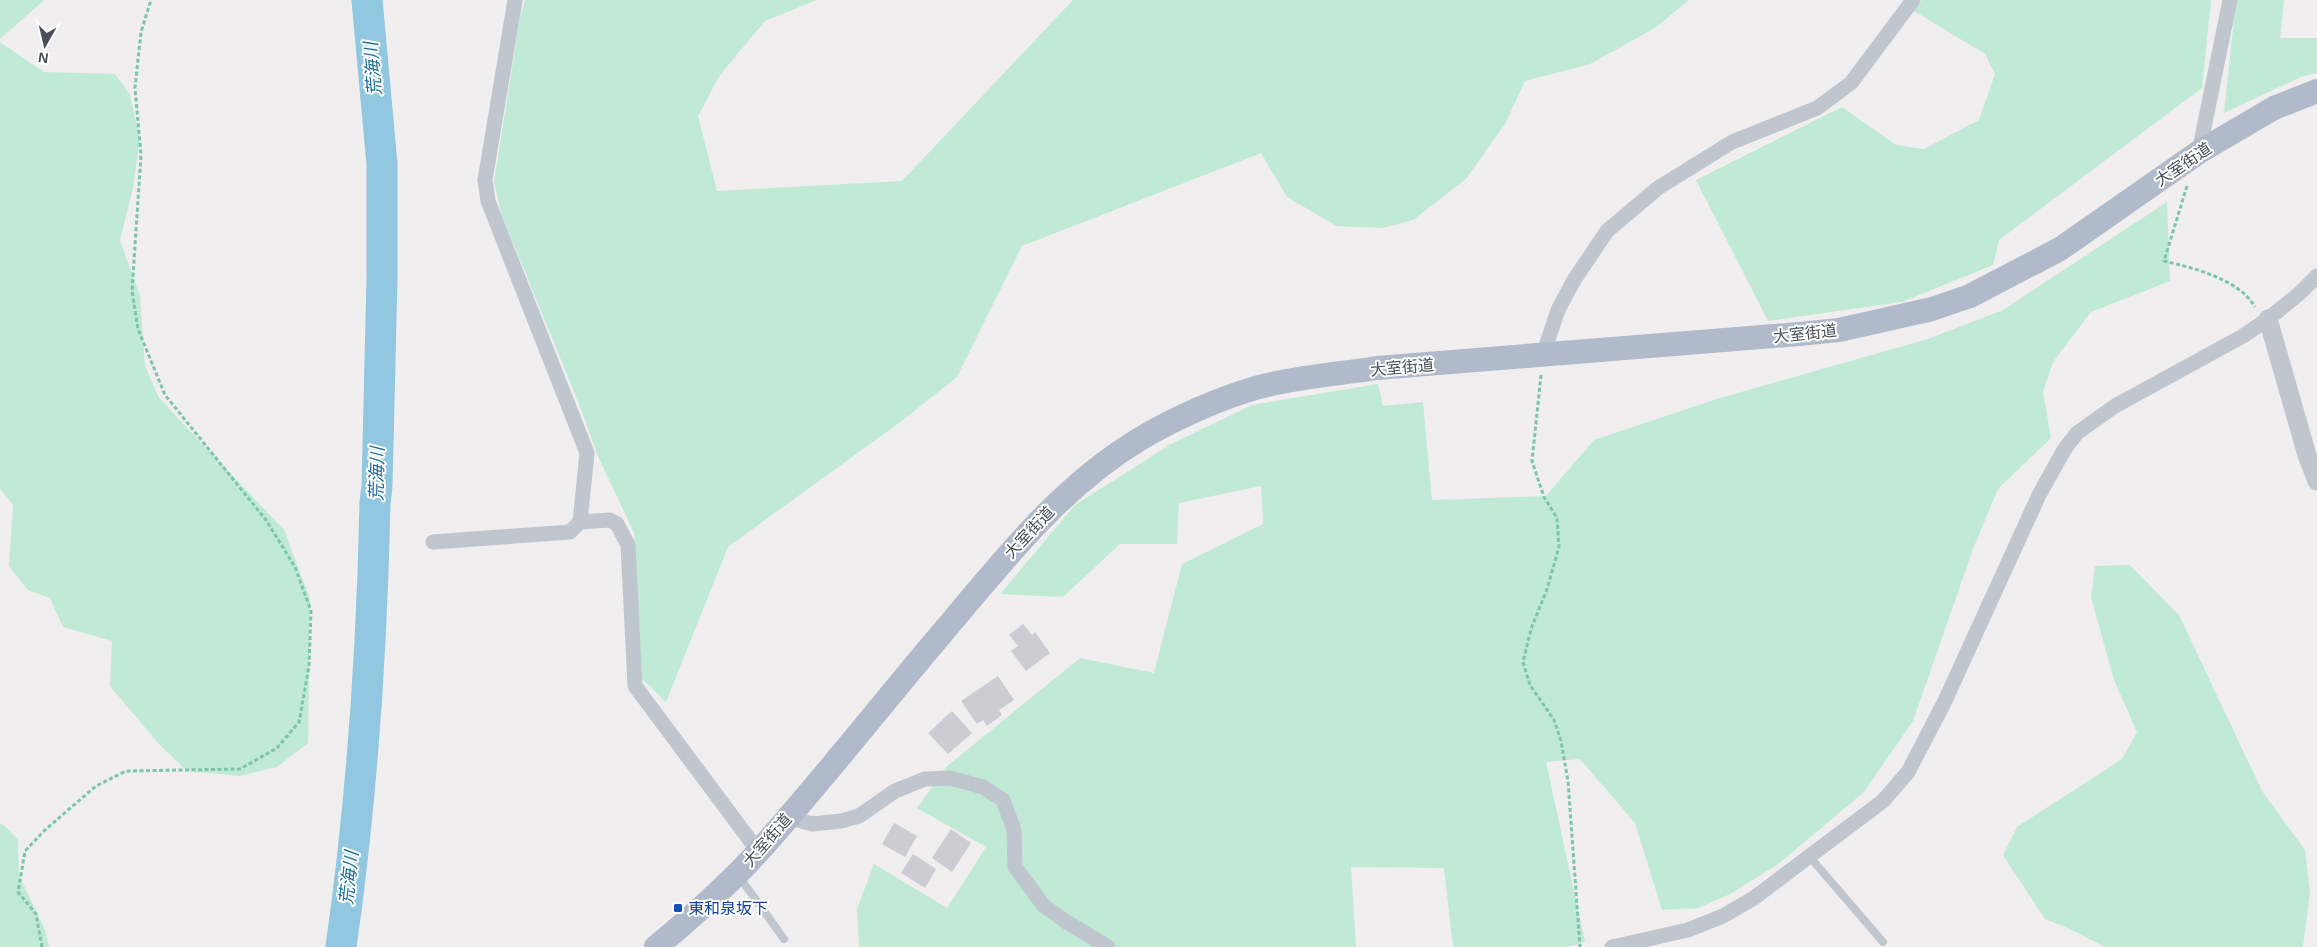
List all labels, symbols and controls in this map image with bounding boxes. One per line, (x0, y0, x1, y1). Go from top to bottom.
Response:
north arrow (20, 20, 70, 70)
water label: 荒海川 (361, 39, 385, 97)
text: N (37, 49, 49, 67)
street label: 大室街道 (2152, 139, 2215, 189)
street label: 大室街道 (1772, 322, 1838, 345)
street label: 大室街道 (1369, 356, 1435, 379)
water label: 荒海川 (367, 445, 388, 501)
street label: 大室街道 (1001, 503, 1057, 562)
street label: 大室街道 (740, 811, 795, 870)
water label: 荒海川 (336, 848, 362, 906)
place label: 東和泉坂下 (688, 900, 768, 917)
marker: 東和泉坂下 (672, 902, 684, 914)

